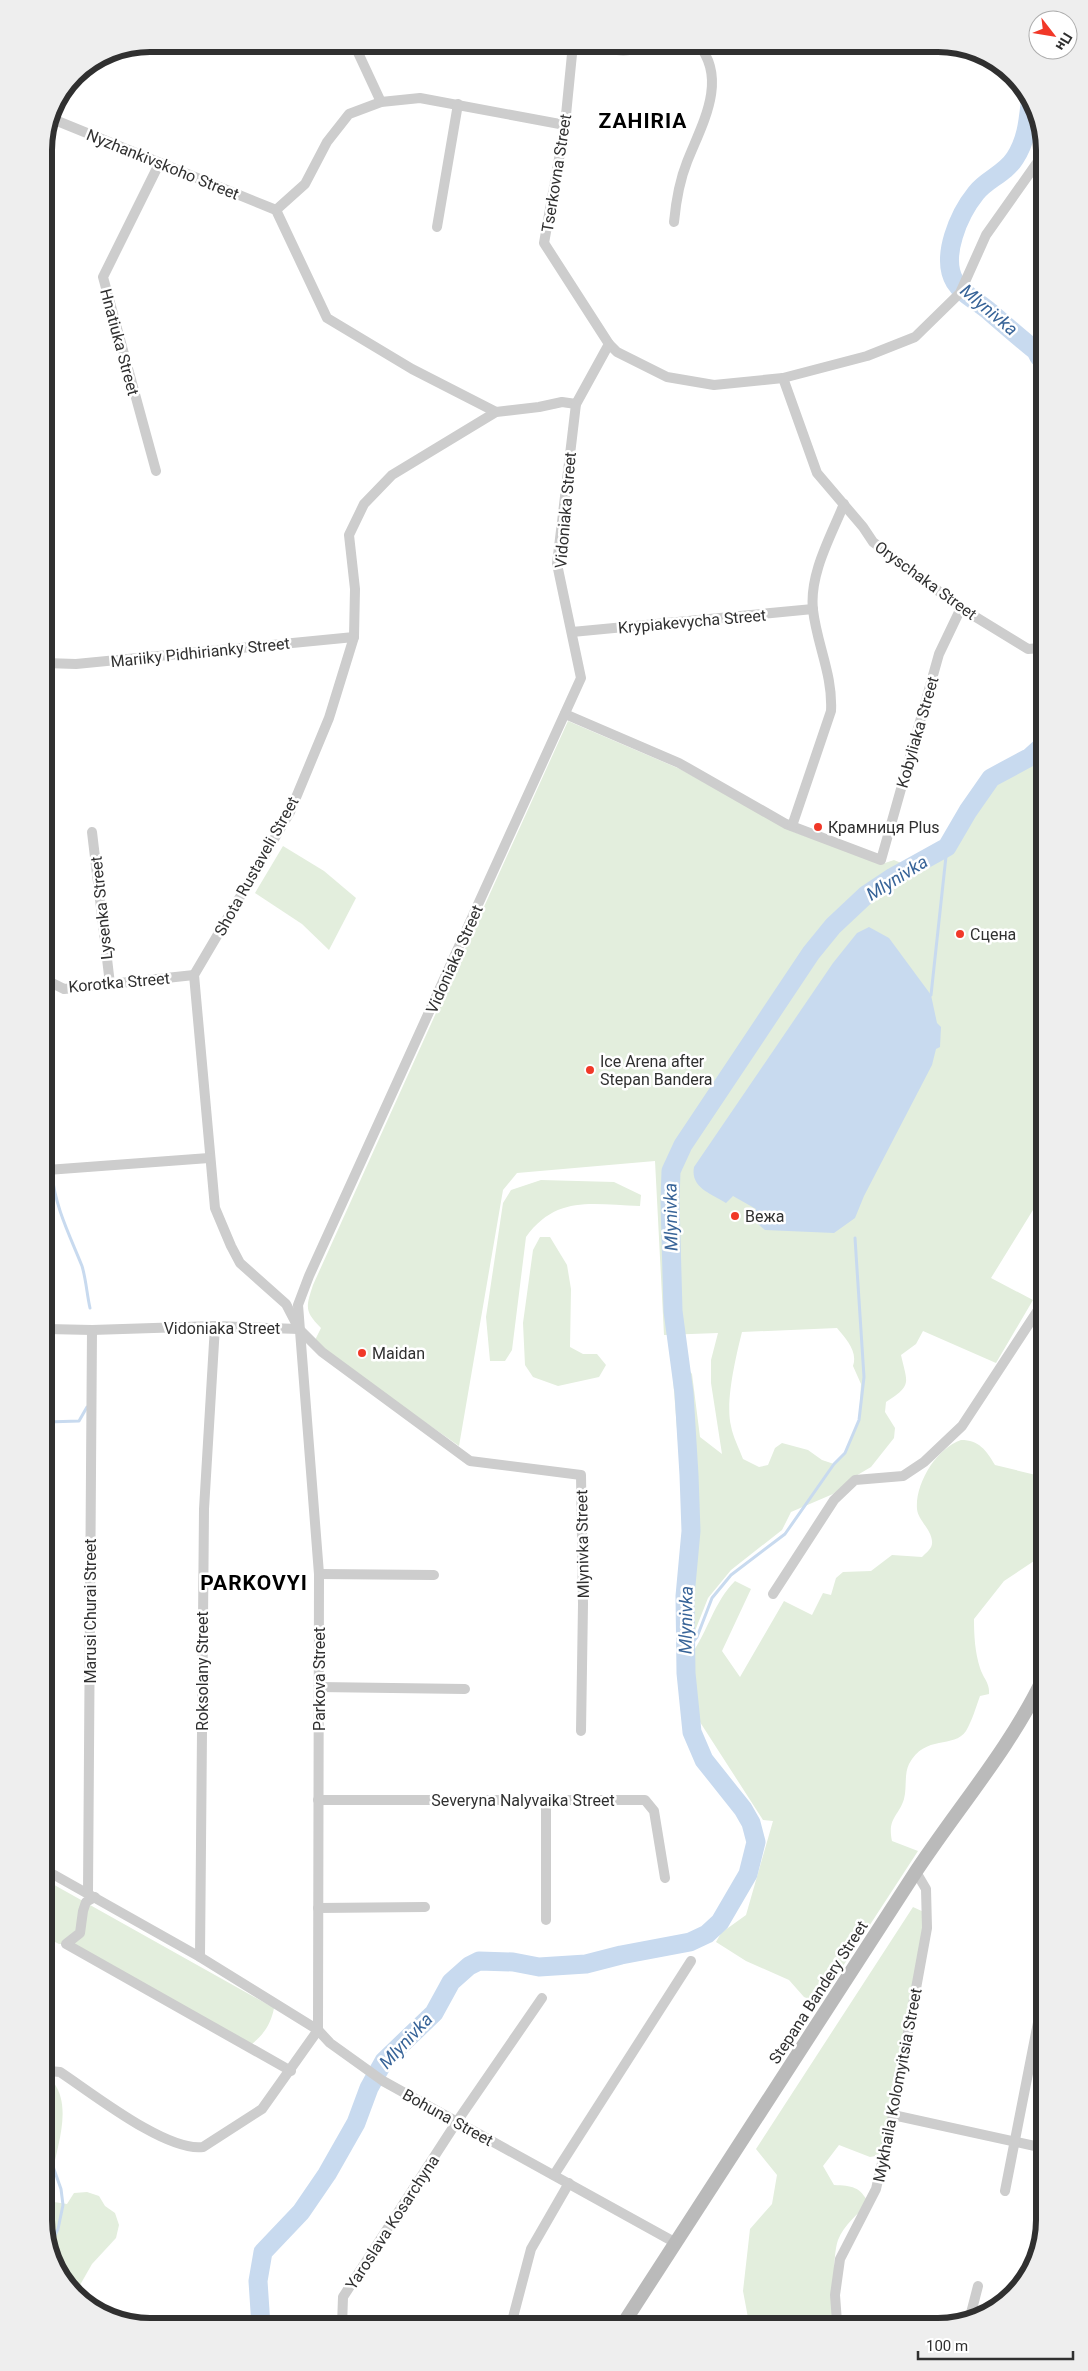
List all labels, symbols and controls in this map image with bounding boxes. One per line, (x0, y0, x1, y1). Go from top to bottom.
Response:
north arrow (1028, 10, 1078, 60)
text: Пн (1053, 30, 1076, 54)
district label: ZAHIRIA (599, 109, 687, 133)
street label: Tserkovna Street (538, 113, 575, 234)
street label: Nyzhankivskoho Street (84, 125, 242, 204)
water label: Mlynivka (956, 280, 1022, 340)
street label: Hnatiuka Street (96, 287, 143, 398)
street label: Vidoniaka Street (551, 451, 580, 569)
street label: Oryschaka Street (871, 537, 980, 624)
street label: Krypiakevycha Street (617, 606, 767, 637)
street label: Mariiky Pidhirianky Street (110, 634, 291, 671)
street label: Kobyliaka Street (893, 674, 942, 790)
street label: Shota Rustaveli Street (210, 793, 303, 939)
place label: Крамниця Plus (828, 818, 940, 837)
marker: Крамниця Plus (812, 821, 824, 833)
water label: Mlynivka (862, 851, 931, 905)
street label: Lysenka Street (87, 855, 116, 961)
street label: Vidoniaka Street (422, 902, 487, 1016)
place label: Сцена (970, 925, 1016, 944)
marker: Сцена (954, 928, 966, 940)
street label: Korotka Street (68, 969, 170, 996)
place label: Ice Arena after Stepan Bandera (600, 1052, 713, 1089)
marker: Ice Arena after Stepan Bandera (584, 1064, 596, 1076)
water label: Mlynivka (659, 1183, 682, 1251)
place label: Вежа (745, 1207, 784, 1226)
marker: Вежа (729, 1210, 741, 1222)
street label: Vidoniaka Street (164, 1319, 280, 1338)
place label: Maidan (372, 1344, 425, 1363)
marker: Maidan (356, 1347, 368, 1359)
street label: Mlynivka Street (572, 1489, 593, 1599)
street label: Marusi Churai Street (81, 1539, 100, 1683)
district label: PARKOVYI (200, 1571, 308, 1595)
water label: Mlynivka (674, 1586, 697, 1654)
street label: Roksolany Street (193, 1611, 212, 1731)
street label: Parkova Street (310, 1627, 329, 1731)
street label: Severyna Nalyvaika Street (431, 1791, 615, 1810)
street label: Stepana Bandery Street (765, 1917, 872, 2067)
street label: Mykhaila Kolomyitsia Street (869, 1986, 926, 2184)
water label: Mlynivka (375, 2008, 437, 2073)
street label: Bohuna Street (399, 2085, 496, 2150)
street label: Yaroslava Kosarchyna (342, 2151, 443, 2293)
scale bar (918, 2328, 1073, 2360)
text: 100 m (926, 2337, 968, 2355)

